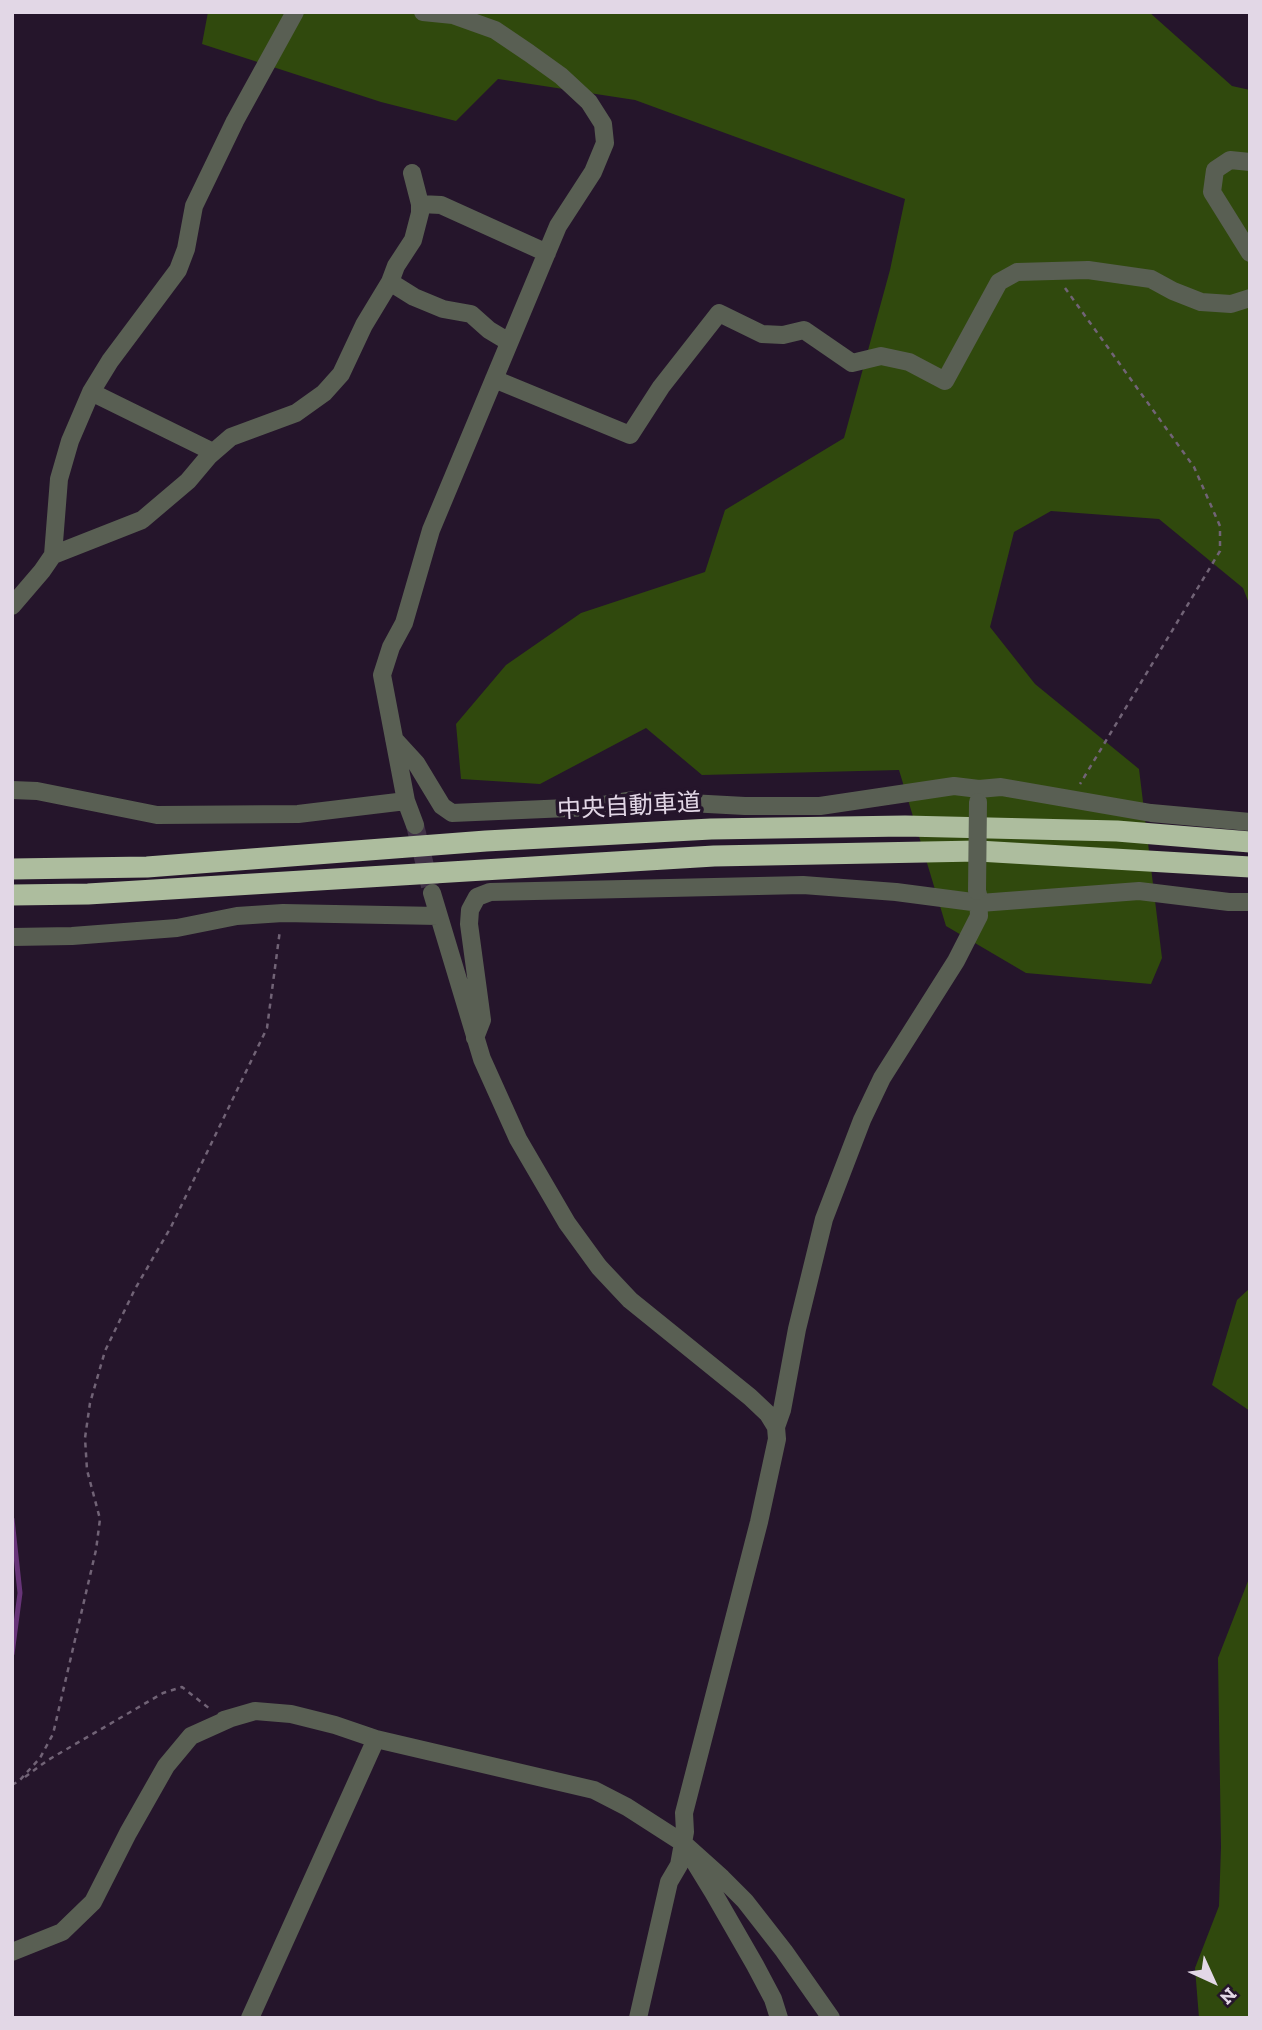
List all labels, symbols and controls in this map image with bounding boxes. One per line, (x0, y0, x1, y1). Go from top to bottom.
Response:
street label: 中央自動車道 (556, 789, 702, 825)
north arrow (1178, 1946, 1248, 2016)
text: N (1215, 1983, 1241, 2009)

